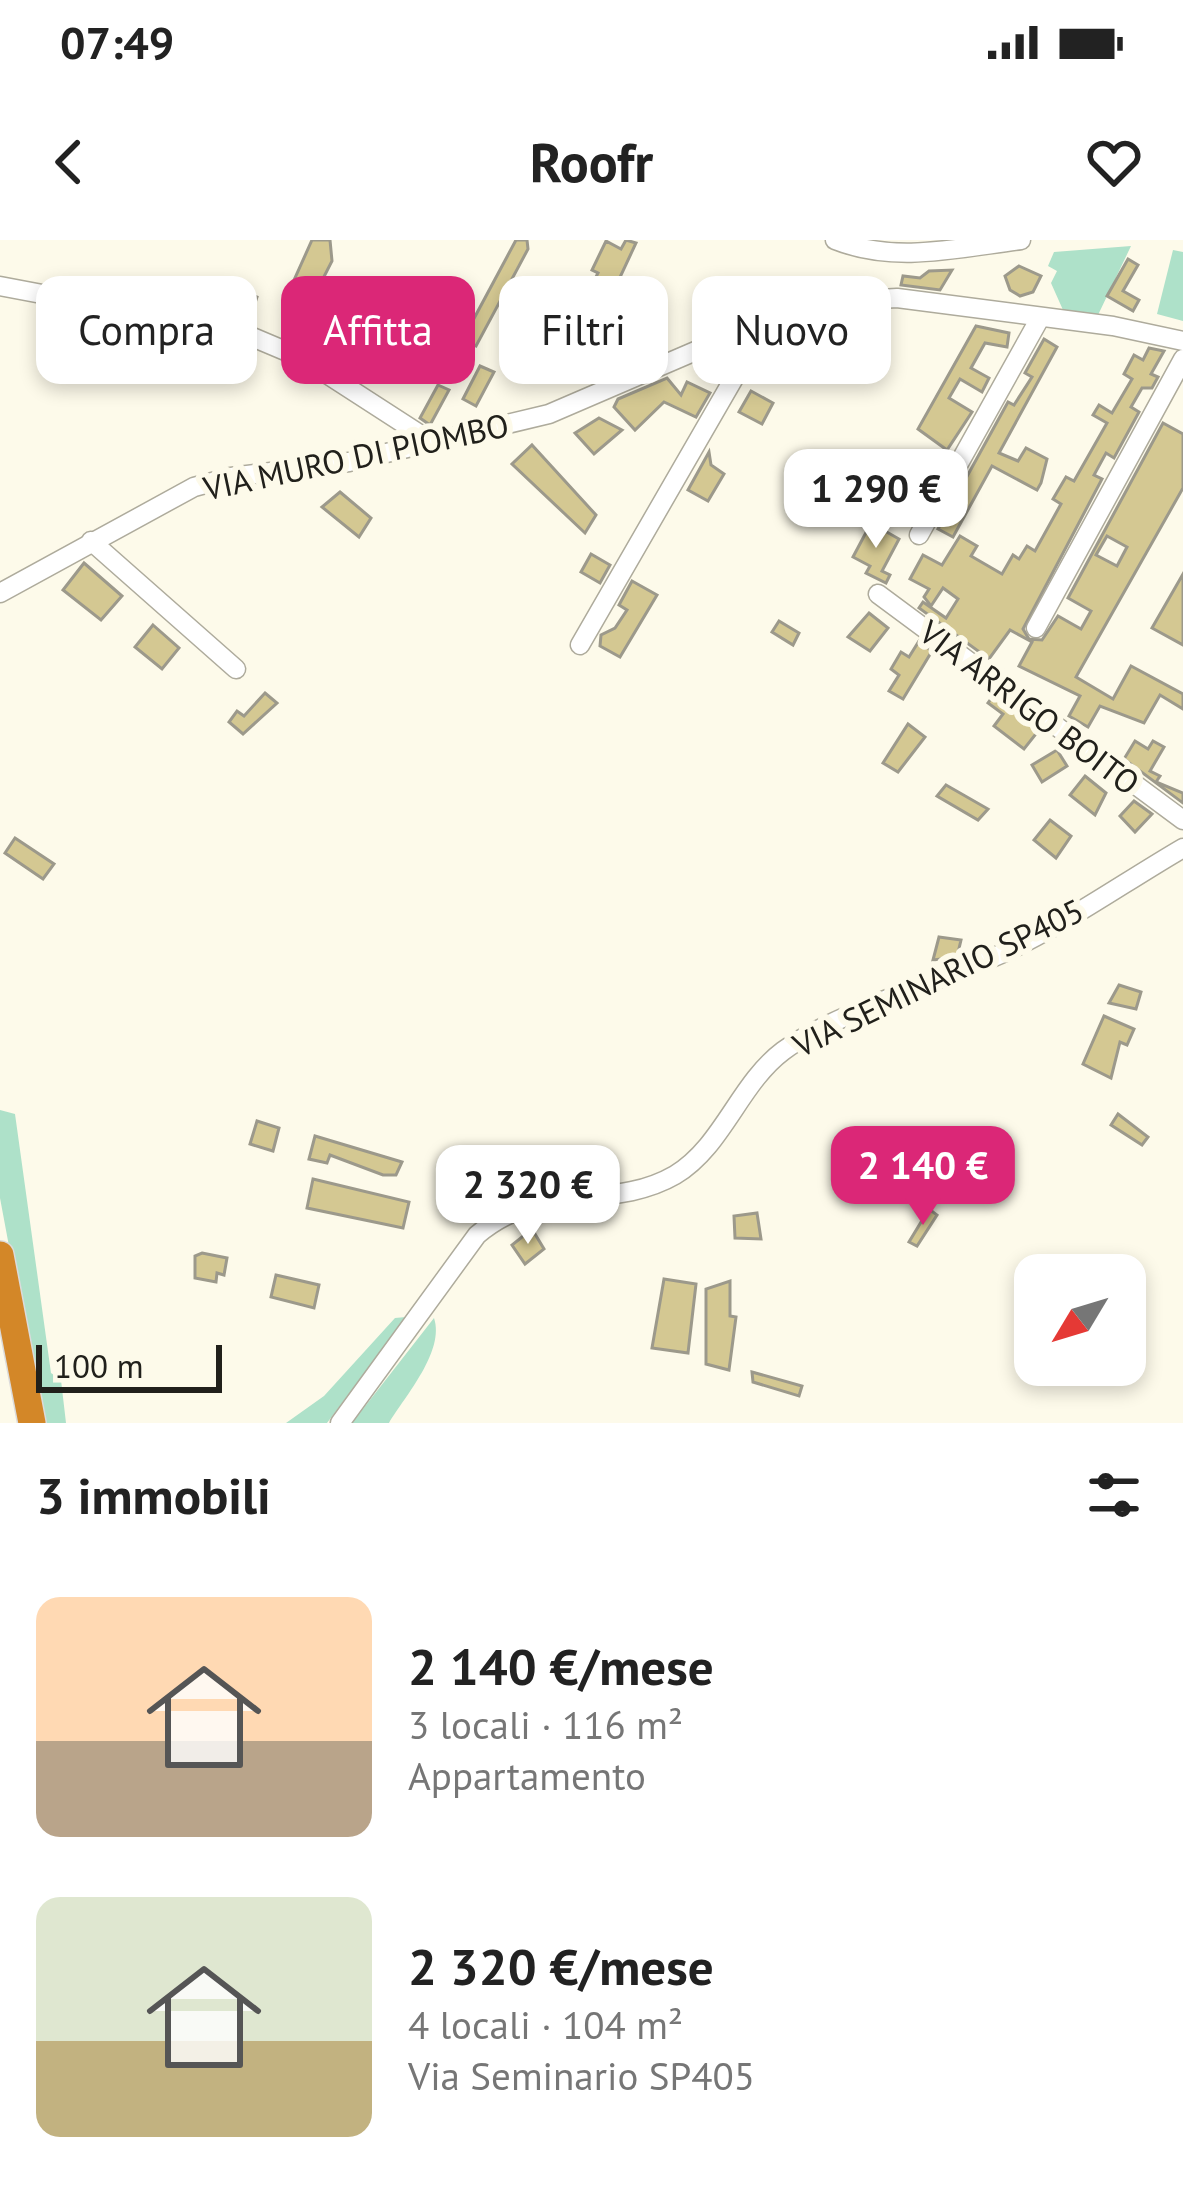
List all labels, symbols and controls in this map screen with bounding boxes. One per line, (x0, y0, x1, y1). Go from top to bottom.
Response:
text: 07:49 (60, 13, 174, 71)
text: Roofr (530, 127, 653, 197)
icon: back (36, 129, 102, 195)
icon: heart (1081, 129, 1147, 195)
chip: Compra (36, 276, 257, 384)
chip: Affitta (281, 276, 475, 384)
chip: Filtri (499, 276, 668, 384)
chip: Nuovo (692, 276, 891, 384)
street label: VIA MURO DI PIOMBO (199, 403, 513, 510)
pin: 1 290 € (765, 449, 987, 551)
text: 1 290 € (811, 462, 941, 513)
street label: VIA ARRIGO BOITO (911, 610, 1149, 804)
street label: VIA SEMINARIO SP405 (785, 888, 1090, 1066)
pin: 2 140 € (812, 1126, 1034, 1228)
text: 2 140 € (858, 1139, 988, 1190)
pin: 2 320 € (417, 1145, 639, 1247)
text: 2 320 € (463, 1158, 593, 1209)
north arrow (1014, 1254, 1146, 1386)
map controls (1014, 1254, 1146, 1386)
scale bar (36, 1339, 222, 1392)
text: 100 m (54, 1344, 144, 1387)
text: 3 immobili (36, 1462, 271, 1528)
icon: filters (1081, 1462, 1147, 1528)
text: 2 140 €/mese (408, 1633, 714, 1699)
icon: home (132, 1645, 276, 1789)
text: 3 locali · 116 m² (408, 1699, 683, 1750)
text: Appartamento (408, 1750, 646, 1801)
text: 2 320 €/mese (408, 1933, 714, 1999)
icon: home (132, 1945, 276, 2089)
text: 4 locali · 104 m² (408, 1999, 683, 2050)
text: Via Seminario SP405 (408, 2050, 755, 2101)

